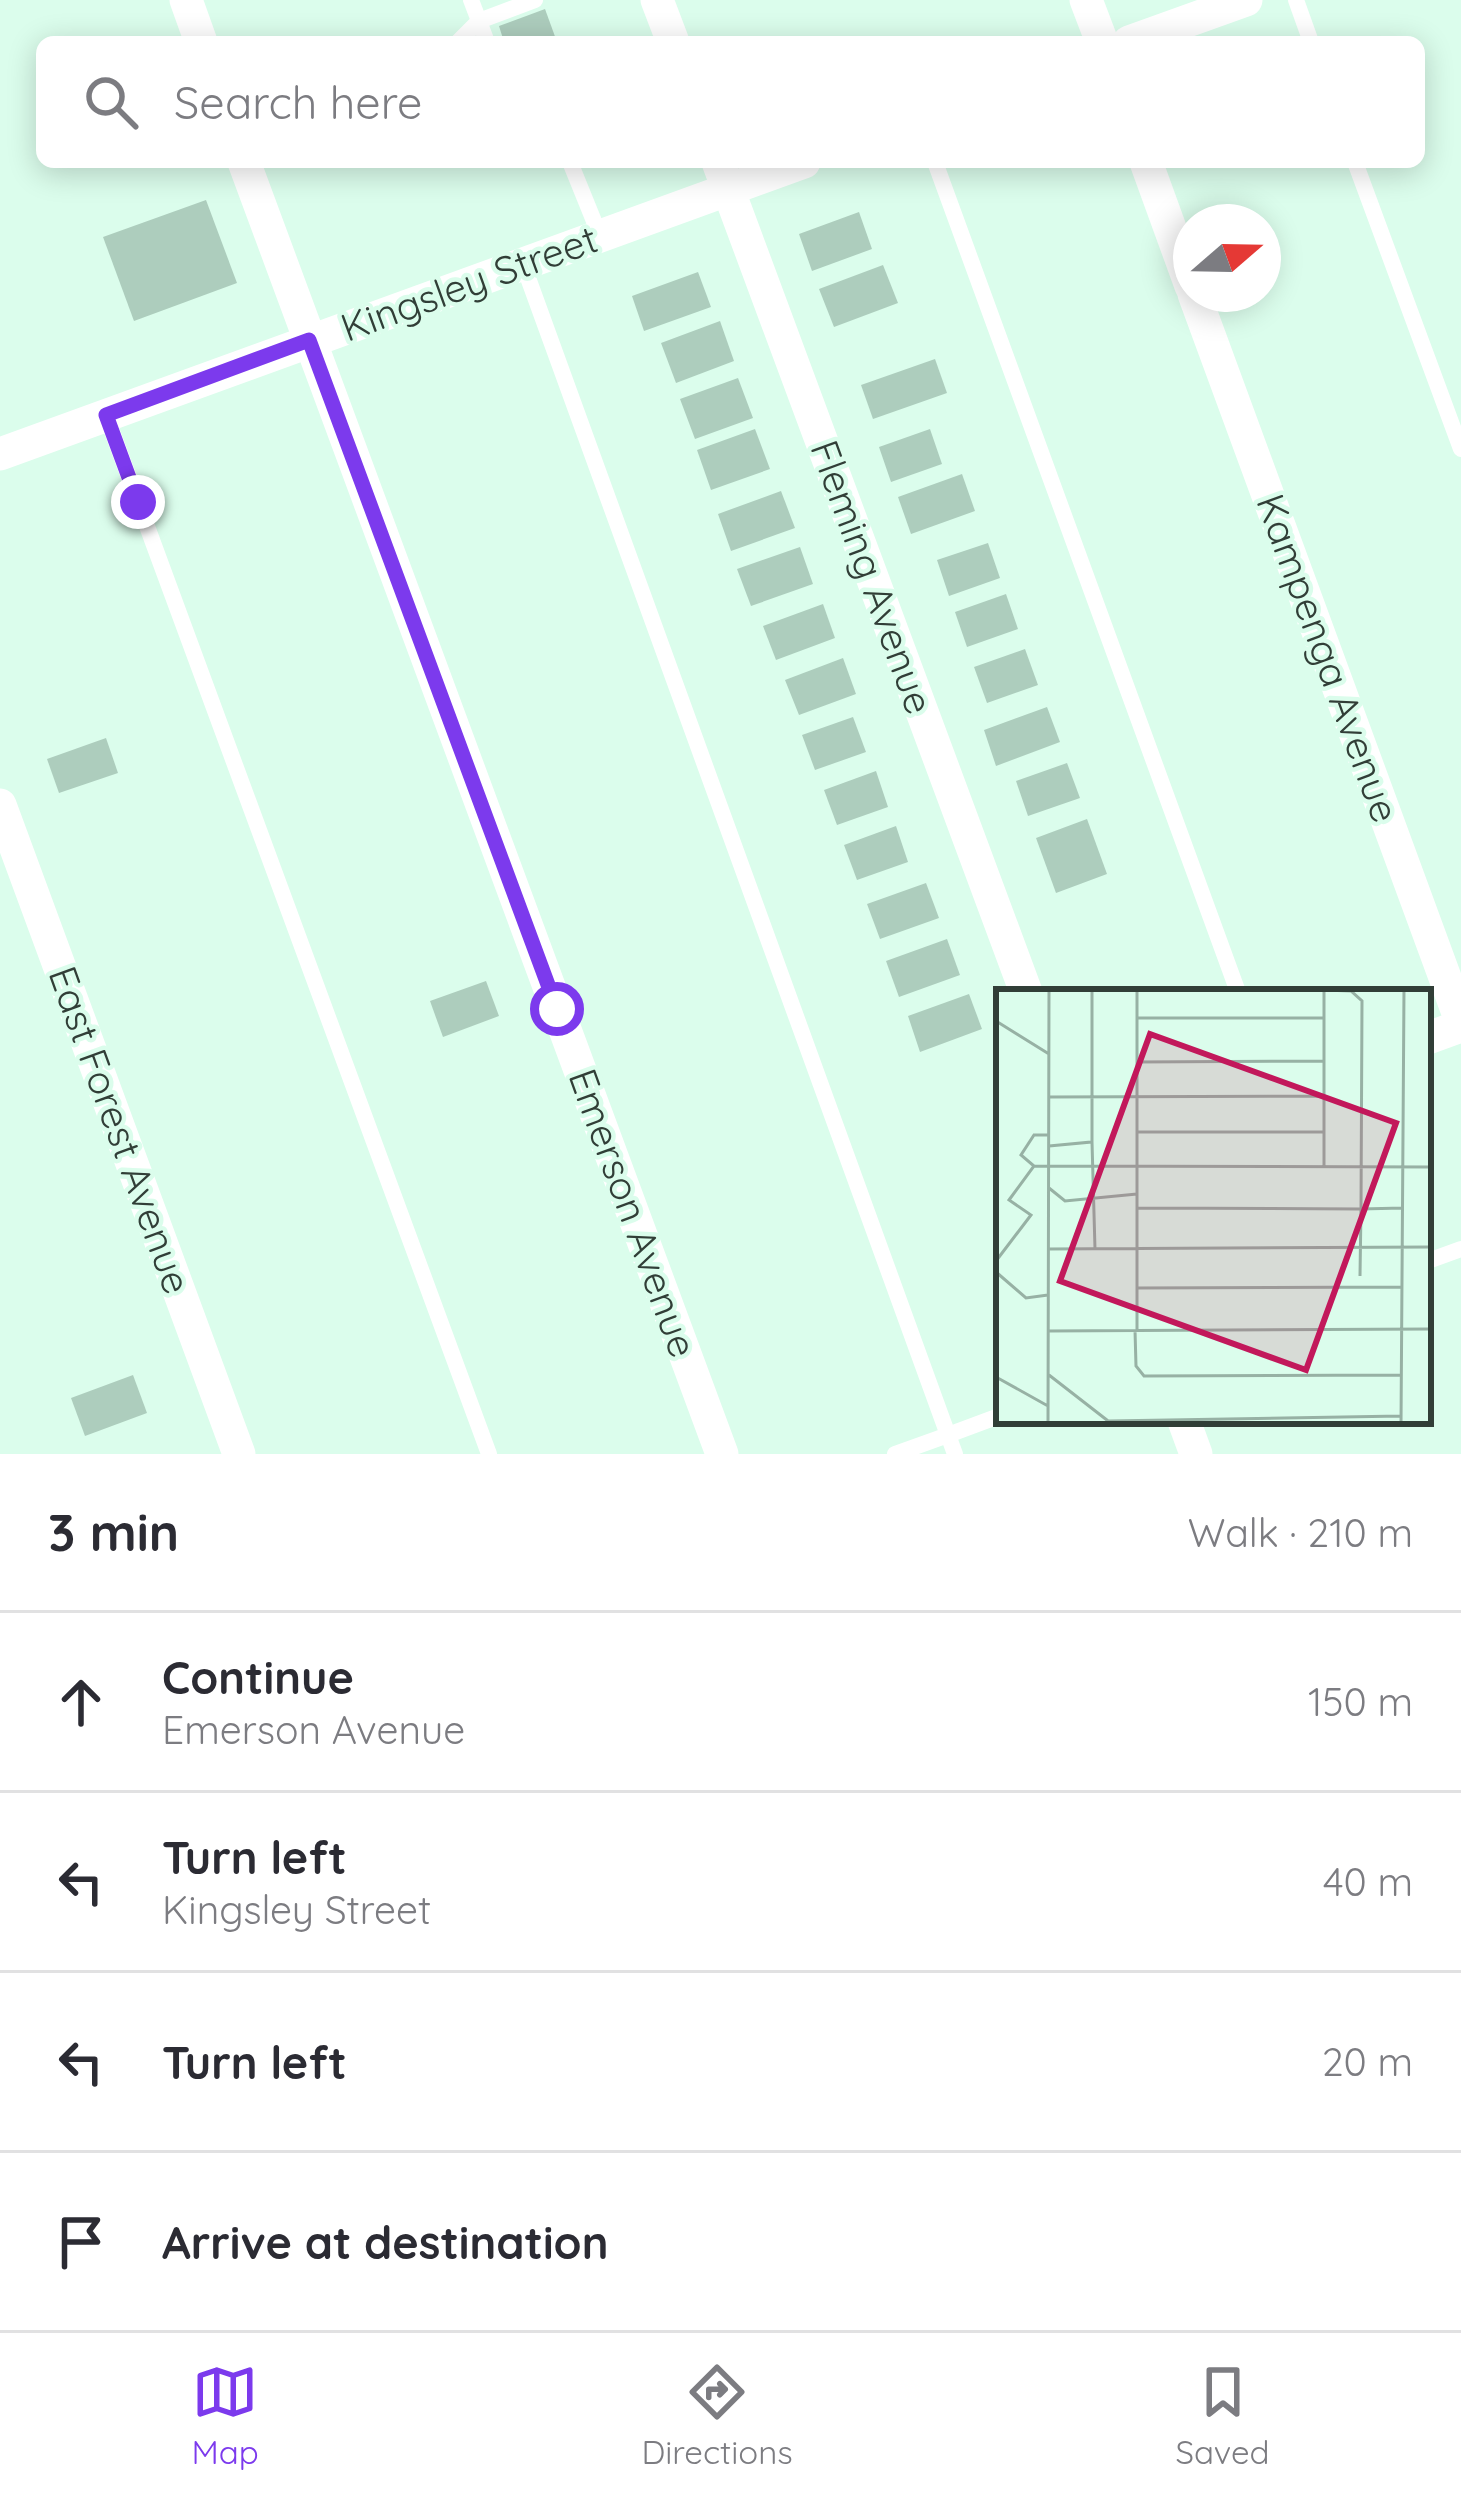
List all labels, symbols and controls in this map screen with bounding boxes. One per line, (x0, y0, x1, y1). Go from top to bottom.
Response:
search box (36, 36, 1425, 168)
icon: search (78, 69, 144, 135)
text: Search here (174, 74, 422, 130)
north arrow (1173, 204, 1281, 312)
street label: Kingsley Street (334, 213, 604, 352)
street label: Fleming Avenue (800, 433, 945, 720)
route end (111, 475, 165, 529)
street label: Kampenga Avenue (1246, 487, 1411, 829)
street label: East Forest Avenue (38, 959, 202, 1300)
route start (530, 982, 584, 1036)
inset map (996, 989, 1431, 1424)
street label: Emerson Avenue (559, 1062, 708, 1364)
text: 3 min (48, 1500, 179, 1564)
text: Walk · 210 m (1188, 1508, 1413, 1557)
text: Continue (162, 1649, 354, 1705)
icon: ahead (48, 1669, 114, 1735)
text: 150 m (1308, 1677, 1413, 1726)
text: Emerson Avenue (162, 1705, 465, 1754)
text: Turn left (162, 1829, 347, 1885)
icon: left (48, 1849, 114, 1915)
text: 40 m (1323, 1857, 1413, 1906)
text: Kingsley Street (162, 1885, 431, 1934)
icon: left (48, 2029, 114, 2095)
text: Turn left (162, 2034, 347, 2090)
text: 20 m (1322, 2037, 1413, 2086)
icon: arrive (48, 2209, 114, 2275)
text: Arrive at destination (162, 2214, 608, 2270)
tab: Map (191, 2359, 259, 2472)
tab: Directions (641, 2359, 793, 2472)
tab: Saved (1176, 2359, 1270, 2472)

